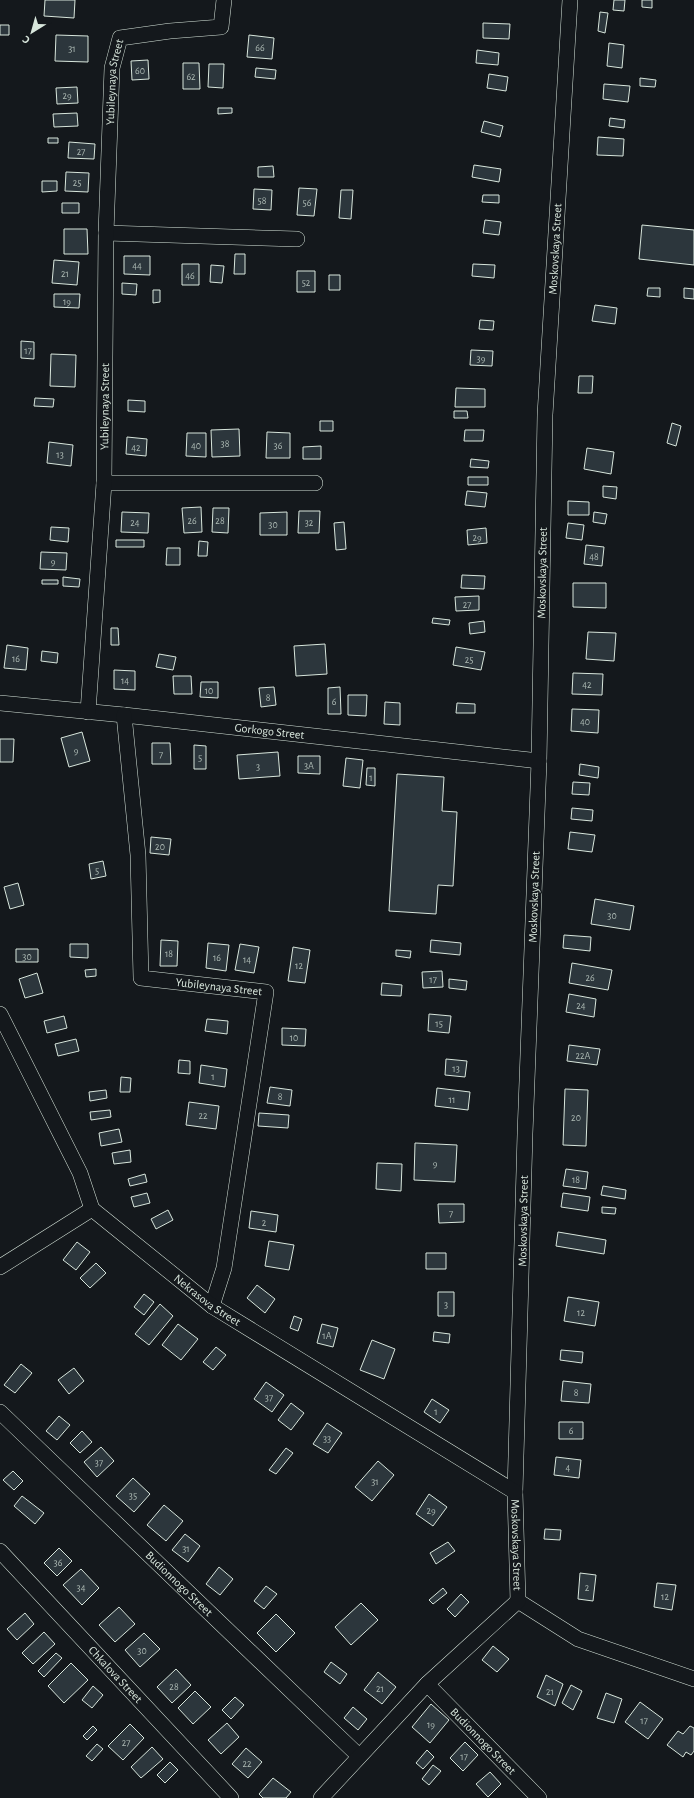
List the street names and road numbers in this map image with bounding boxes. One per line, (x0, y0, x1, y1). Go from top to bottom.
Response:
street label: Yubileynaya Street (104, 38, 125, 125)
street label: Moskovskaya Street (547, 203, 564, 295)
street label: Yubileynaya Street (98, 363, 112, 450)
street label: Moskovskaya Street (535, 527, 550, 619)
street label: Gorkogo Street (234, 721, 305, 741)
street label: Moskovskaya Street (526, 851, 543, 943)
street label: Yubileynaya Street (175, 976, 263, 998)
street label: Moskovskaya Street (516, 1175, 531, 1267)
street label: Nekrasova Street (172, 1272, 243, 1328)
street label: Moskovskaya Street (509, 1499, 524, 1591)
street label: Budionnogo Street (143, 1549, 215, 1618)
street label: Chkalova Street (86, 1644, 145, 1705)
street label: Budionnogo Street (448, 1706, 518, 1777)

